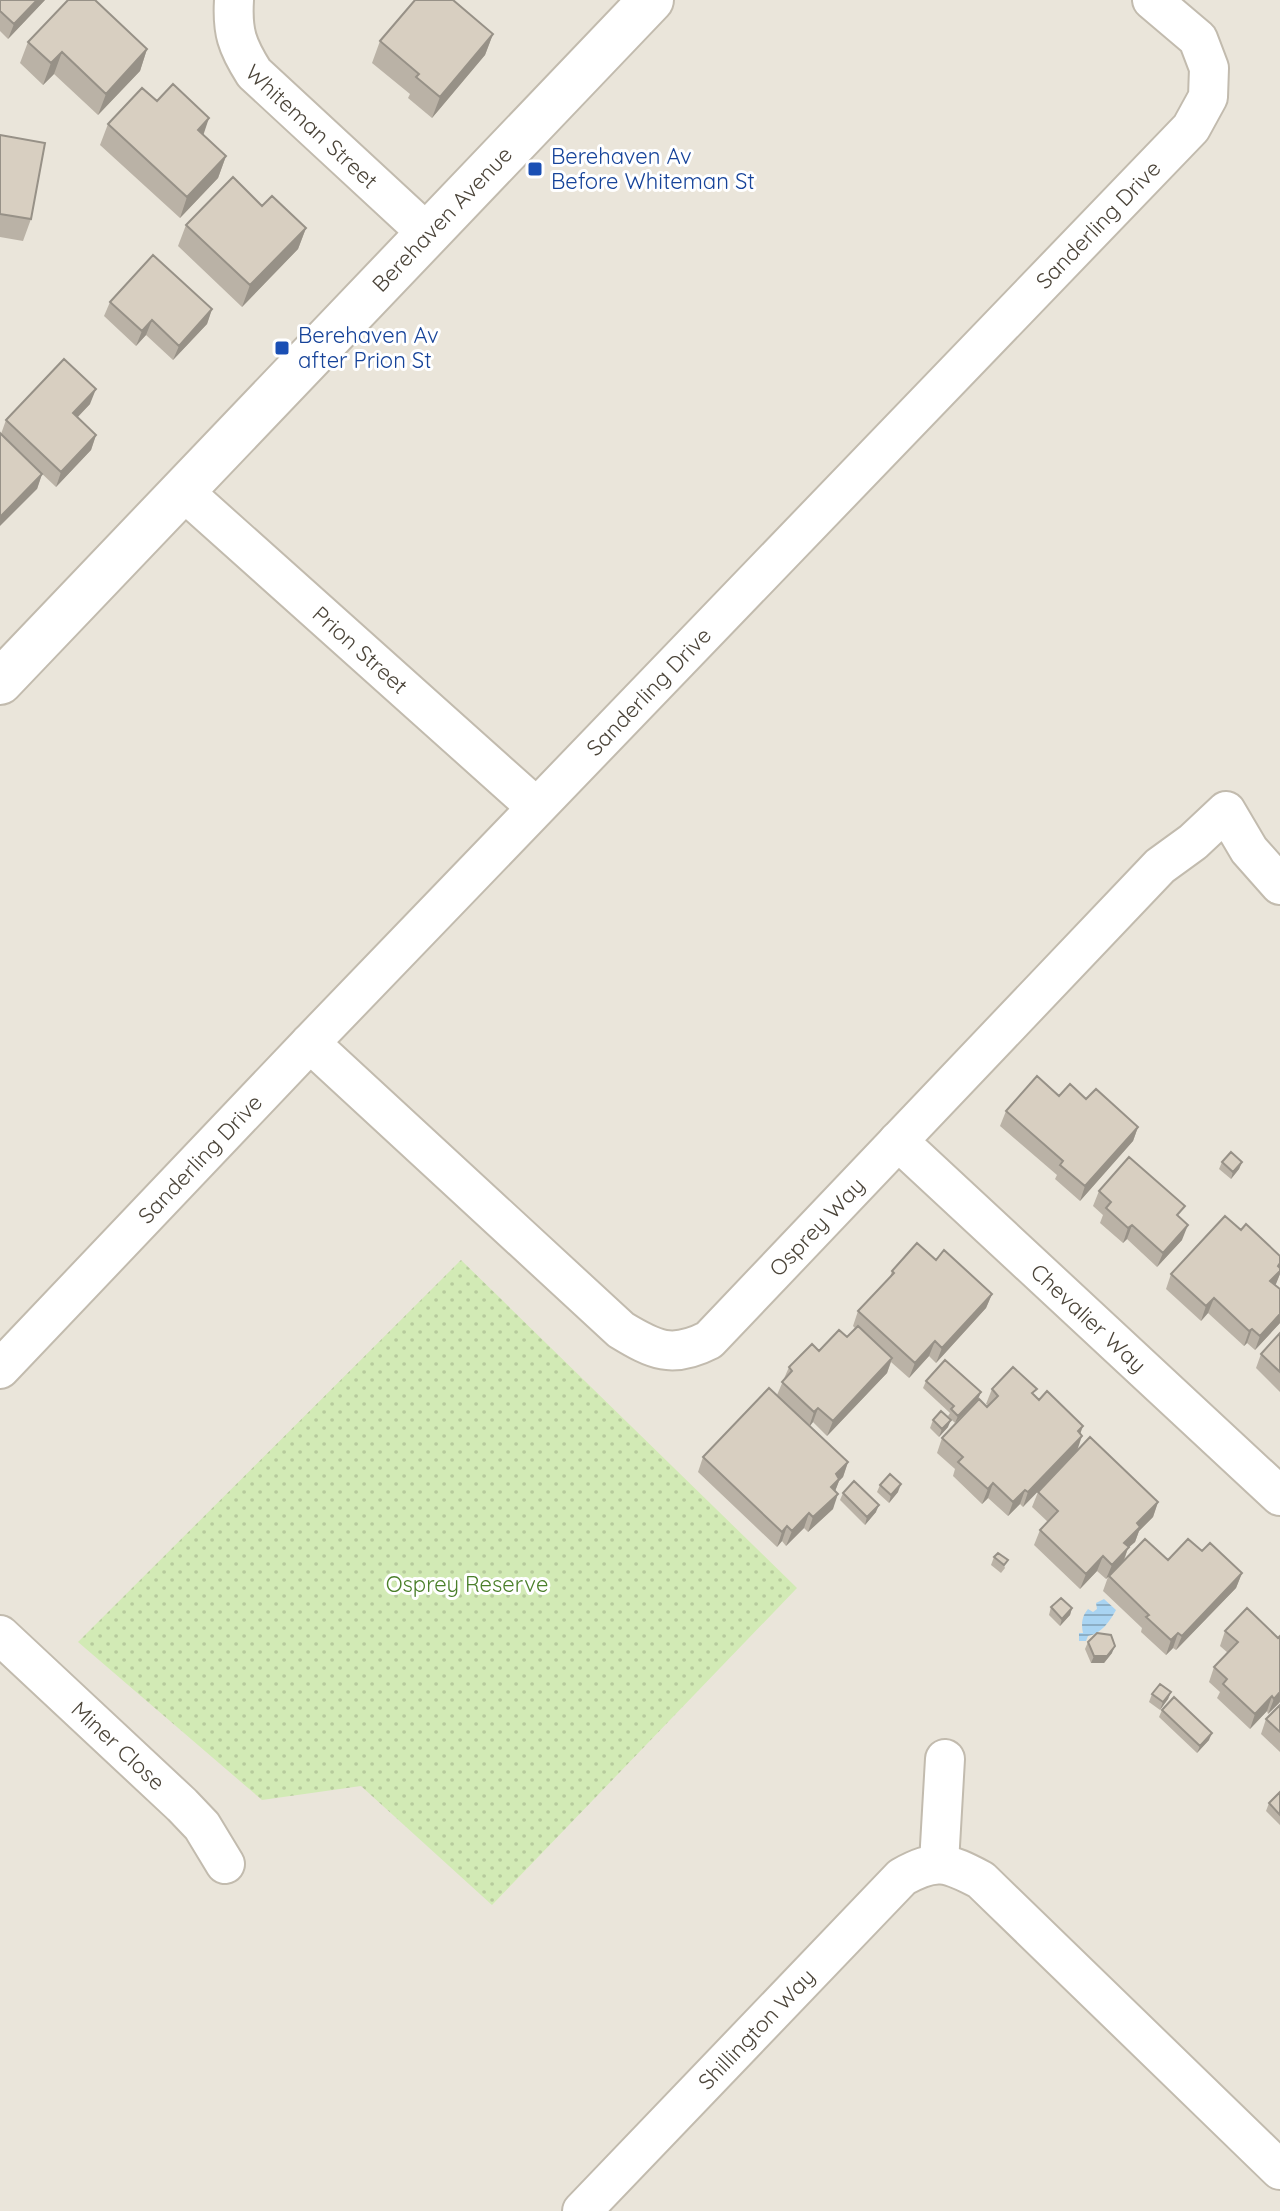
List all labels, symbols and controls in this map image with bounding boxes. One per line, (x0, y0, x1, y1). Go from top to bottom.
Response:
street label: Whiteman Street (240, 58, 384, 195)
street label: Berehaven Avenue (366, 140, 518, 298)
place label: Berehaven Av Before Whiteman St (551, 142, 755, 195)
street label: Sanderling Drive (1030, 154, 1166, 295)
marker: Berehaven Av Before Whiteman St (526, 160, 544, 178)
place label: Berehaven Av after Prion St (298, 321, 439, 374)
marker: Berehaven Av after Prion St (273, 339, 291, 357)
street label: Prion Street (307, 600, 414, 700)
street label: Sanderling Drive (580, 621, 717, 762)
street label: Sanderling Drive (132, 1088, 268, 1229)
street label: Osprey Way (763, 1171, 870, 1282)
street label: Chevalier Way (1025, 1257, 1152, 1379)
park label: Osprey Reserve (386, 1570, 548, 1598)
street label: Miner Close (66, 1695, 171, 1796)
street label: Shillington Way (692, 1963, 821, 2095)

